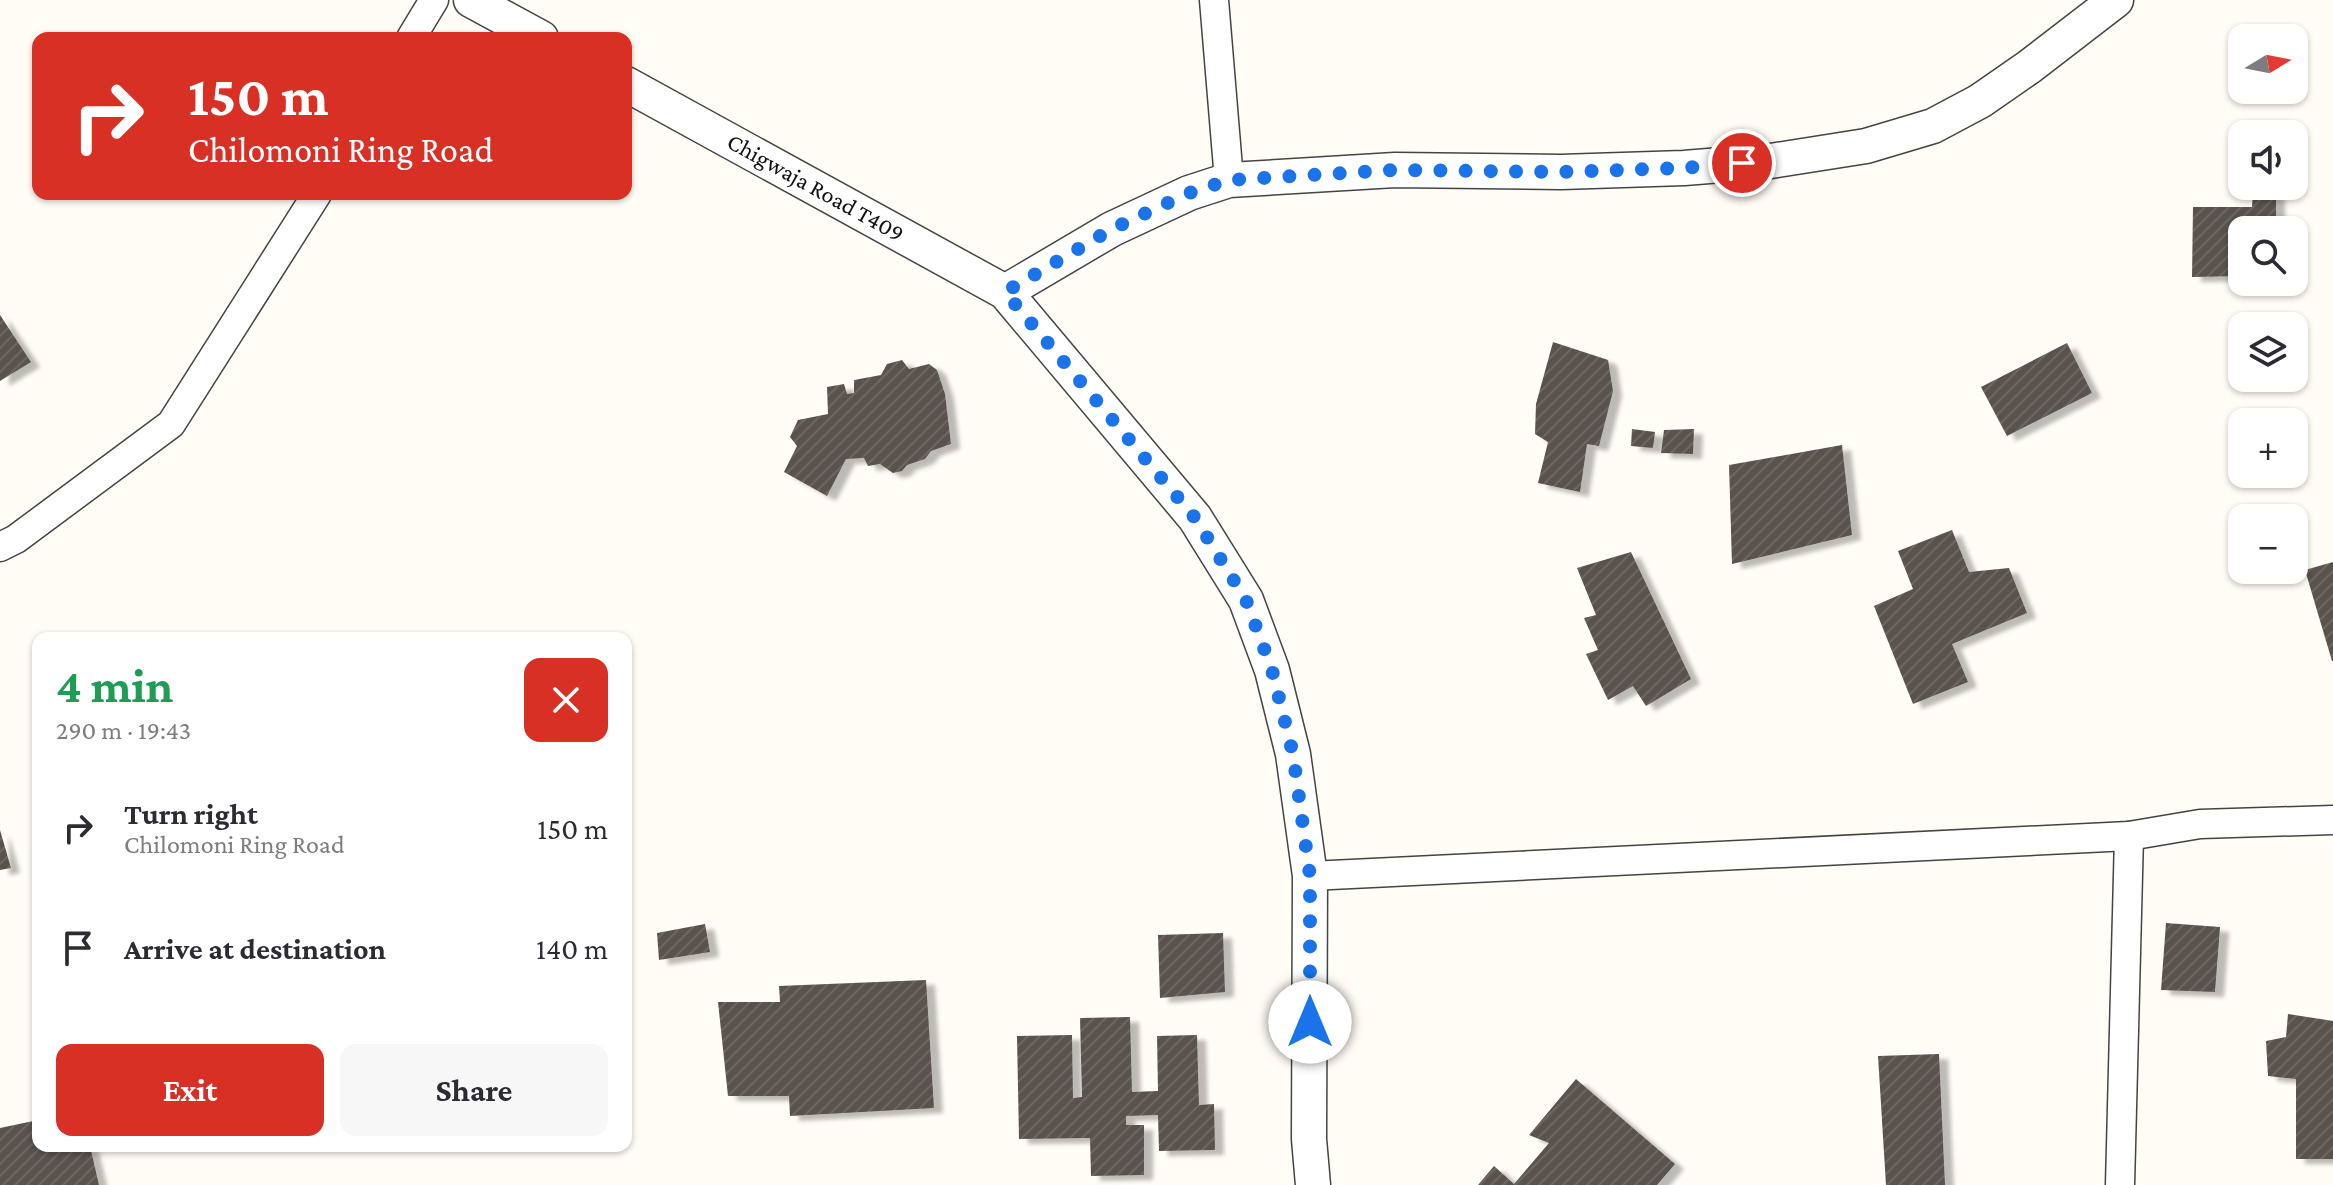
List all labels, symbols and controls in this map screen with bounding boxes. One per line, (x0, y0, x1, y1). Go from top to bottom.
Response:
north arrow (2228, 24, 2308, 104)
map controls (2228, 24, 2308, 584)
icon: right (56, 64, 160, 168)
text: 150 m (188, 65, 329, 127)
button: sound (2228, 120, 2308, 200)
street label: Chigwaja Road T409 (723, 127, 909, 247)
pin (1708, 129, 1776, 197)
text: Chilomoni Ring Road (188, 130, 493, 170)
icon: arrive (1720, 141, 1764, 185)
button: search (2228, 216, 2308, 296)
button: layers (2228, 312, 2308, 392)
button: + (2228, 408, 2308, 488)
button: − (2228, 504, 2308, 584)
button: close (524, 658, 608, 742)
text: 4 min (56, 659, 173, 712)
text: 290 m · 19:43 (56, 716, 191, 745)
text: Turn right (124, 797, 258, 830)
icon: right (56, 806, 100, 850)
text: 150 m (537, 812, 608, 845)
text: Chilomoni Ring Road (124, 830, 345, 859)
icon: arrive (56, 926, 100, 970)
text: Arrive at destination (124, 932, 386, 965)
text: 140 m (536, 932, 608, 965)
position arrow (1268, 980, 1352, 1064)
button: Exit (56, 1044, 324, 1136)
button: Share (340, 1044, 608, 1136)

